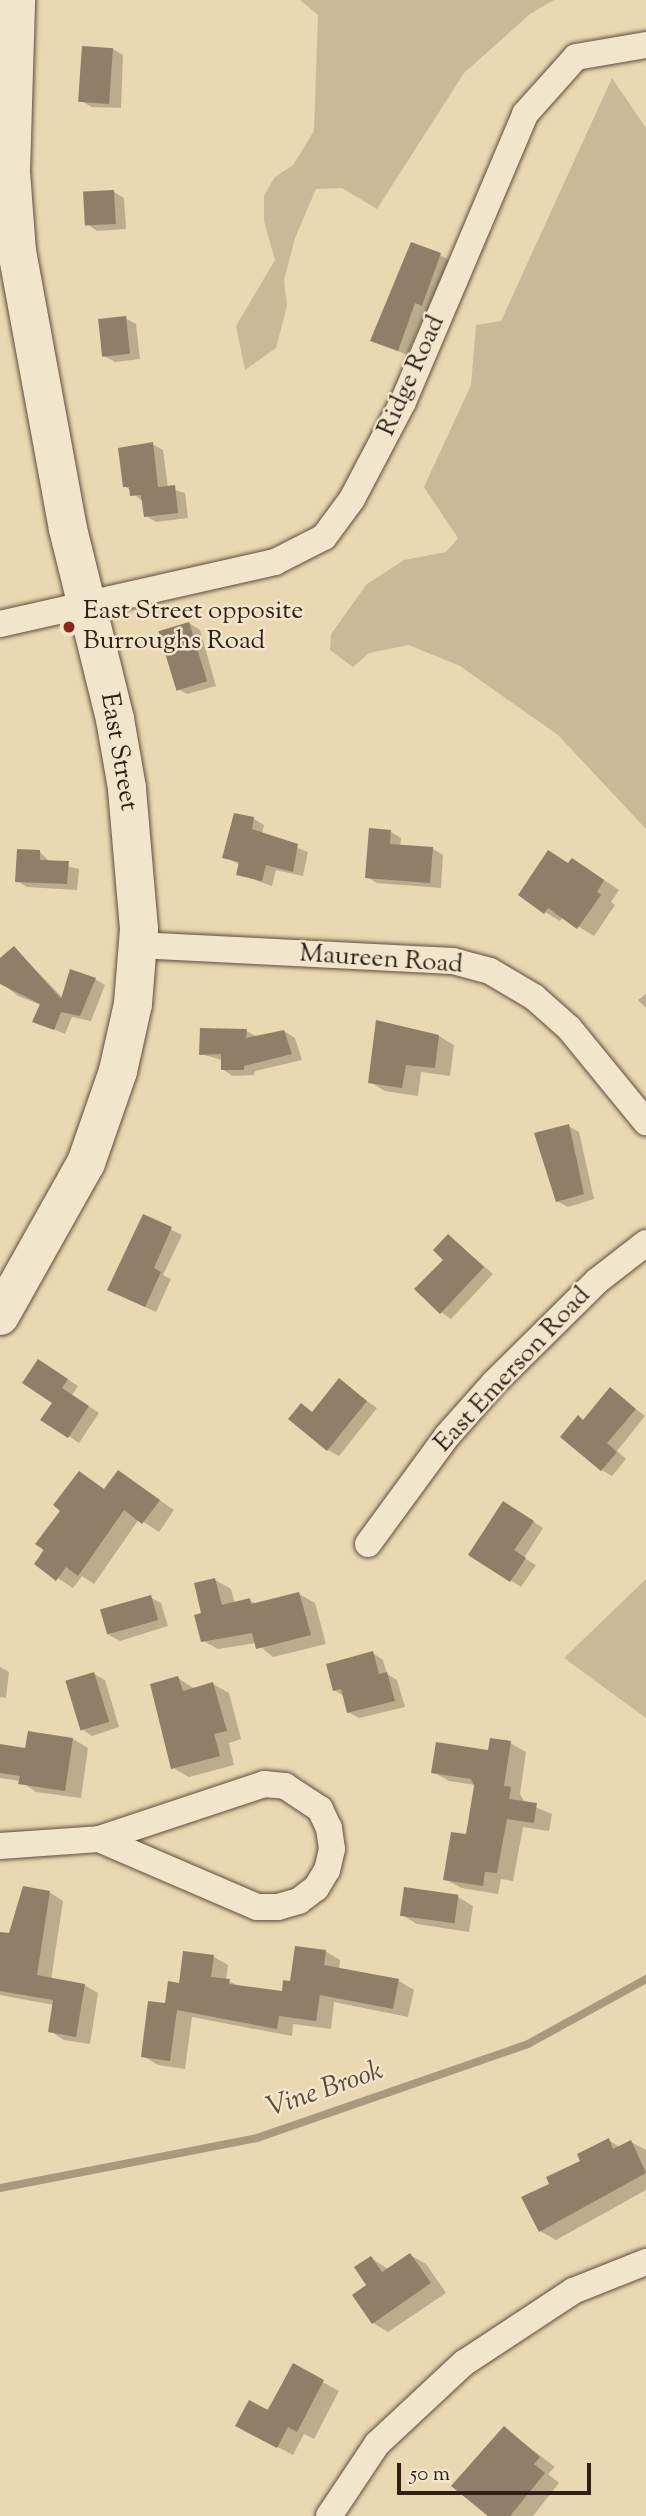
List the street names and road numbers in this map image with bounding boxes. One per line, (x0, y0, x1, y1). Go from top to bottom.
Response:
street label: Ridge Road (372, 311, 452, 441)
street label: East Street (92, 690, 144, 814)
street label: Maureen Road (298, 939, 464, 981)
street label: East Emerson Road (428, 1281, 598, 1459)

